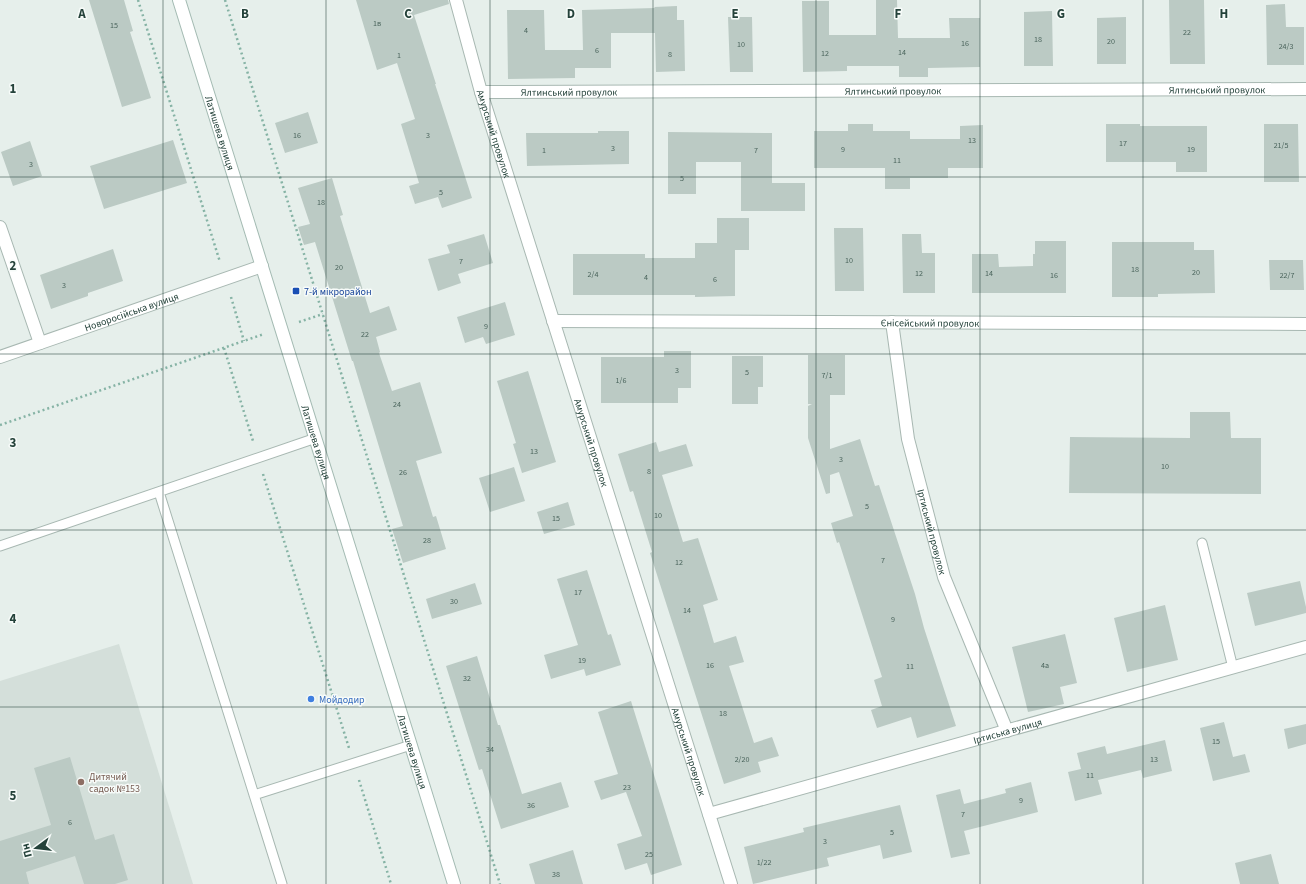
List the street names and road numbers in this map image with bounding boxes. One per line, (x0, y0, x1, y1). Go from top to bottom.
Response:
street label: Ялтинський провулок (1169, 83, 1265, 97)
street label: Ялтинський провулок (845, 84, 941, 99)
street label: Ялтинський провулок (521, 86, 617, 100)
street label: Амурський провулок (473, 88, 514, 180)
street label: Латишева вулиця (201, 94, 238, 172)
street label: Новоросійська вулиця (83, 290, 181, 335)
street label: Єнісейський провулок (881, 316, 979, 331)
street label: Амурський провулок (570, 397, 611, 489)
street label: Латишева вулиця (297, 403, 334, 481)
street label: Іртиський провулок (913, 488, 949, 576)
street label: Амурський провулок (668, 706, 709, 798)
street label: Латишева вулиця (394, 713, 430, 791)
street label: Іртиська вулиця (972, 715, 1044, 748)

